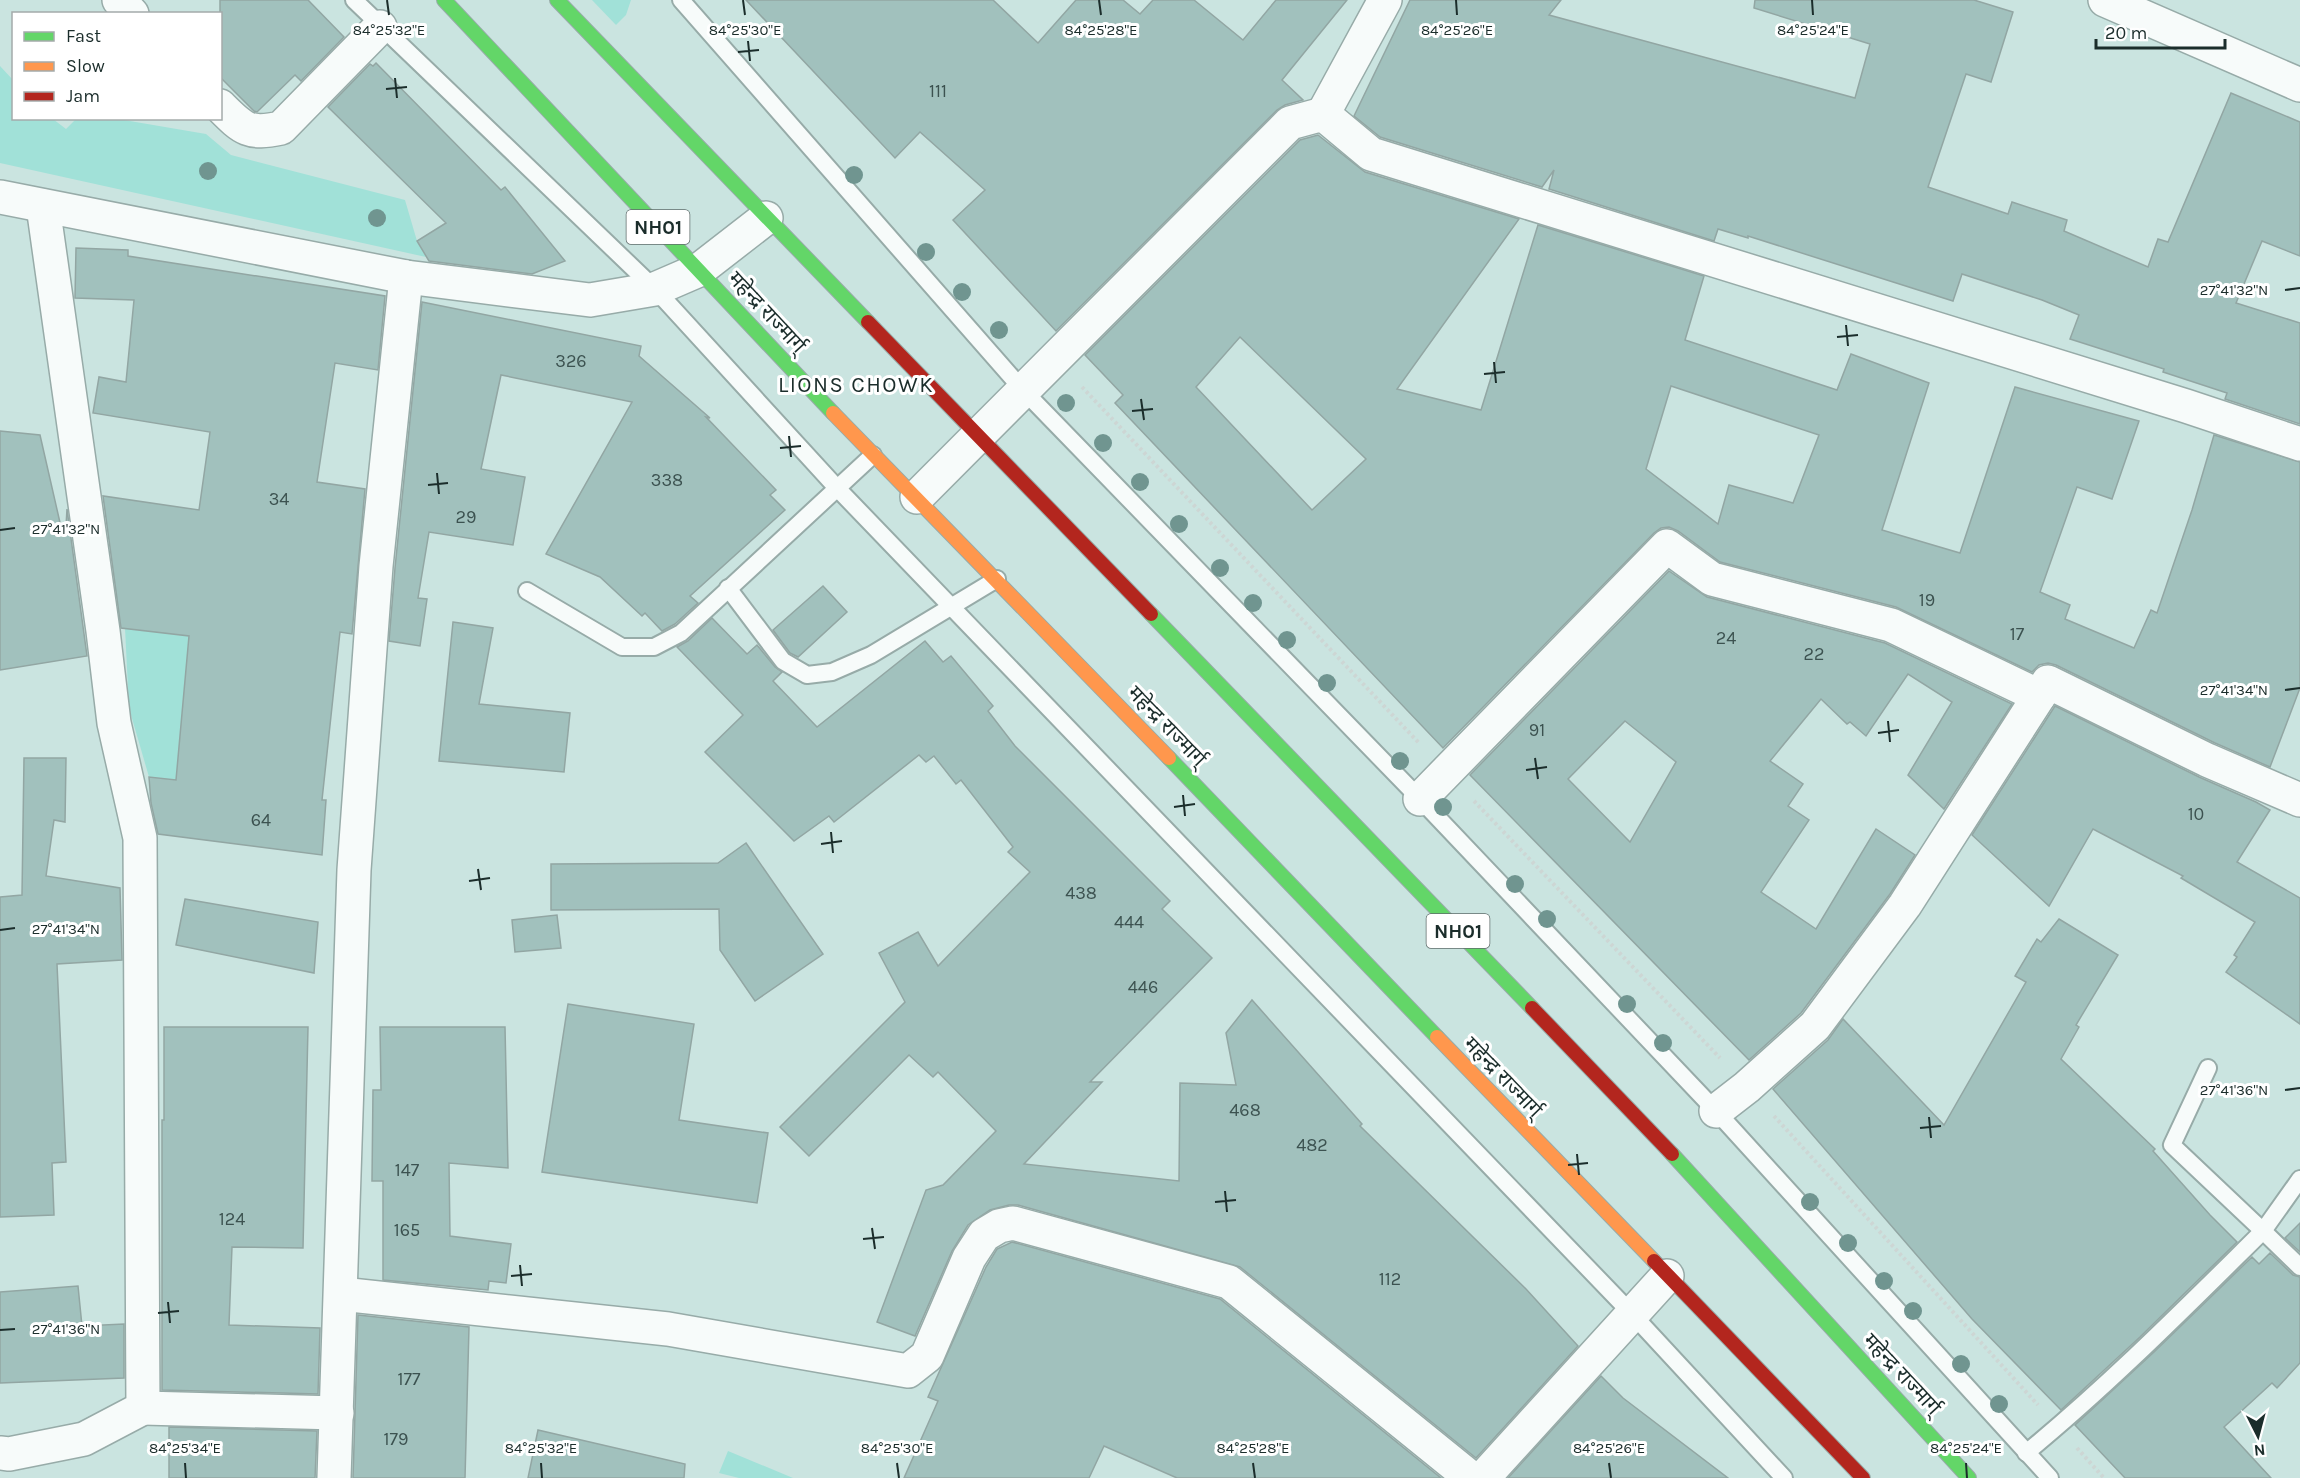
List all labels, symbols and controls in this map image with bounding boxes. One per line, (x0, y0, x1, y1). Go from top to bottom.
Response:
legend (12, 12, 222, 120)
scale bar (2096, 12, 2225, 50)
text: 84°25'32"E (353, 21, 425, 39)
text: 84°25'30"E (709, 21, 781, 39)
text: 84°25'28"E (1065, 21, 1137, 39)
text: 84°25'26"E (1421, 21, 1493, 39)
text: 84°25'24"E (1777, 21, 1849, 39)
text: 20 m (2105, 22, 2147, 44)
text: Fast (66, 25, 101, 47)
text: Slow (66, 55, 105, 77)
house number: 111 (929, 80, 947, 102)
text: Jam (66, 85, 100, 107)
road number: NH01 (626, 210, 690, 244)
street label: महेन्द्र राज्मार्ग् (723, 266, 813, 360)
text: 27°41'32"N (2200, 281, 2268, 299)
house number: 326 (555, 350, 587, 372)
district label: LIONS CHOWK (778, 372, 934, 398)
house number: 338 (651, 469, 683, 491)
house number: 34 (269, 488, 289, 510)
house number: 29 (456, 506, 476, 528)
text: 27°41'32"N (32, 520, 100, 538)
house number: 19 (1919, 589, 1935, 611)
house number: 17 (2010, 623, 2025, 645)
house number: 24 (1716, 627, 1736, 649)
house number: 22 (1804, 643, 1824, 665)
street label: महेन्द्र राज्मार्ग् (1122, 681, 1213, 774)
text: 27°41'34"N (2200, 681, 2268, 699)
house number: 91 (1529, 719, 1545, 741)
house number: 10 (2188, 803, 2204, 825)
house number: 64 (251, 809, 271, 831)
house number: 438 (1065, 882, 1097, 904)
house number: 444 (1114, 911, 1144, 933)
road number: NH01 (1426, 914, 1490, 948)
text: 27°41'34"N (32, 920, 100, 938)
house number: 446 (1128, 976, 1158, 998)
street label: महेन्द्र राज्मार्ग् (1458, 1032, 1549, 1125)
text: 27°41'36"N (2200, 1081, 2268, 1099)
house number: 468 (1229, 1099, 1261, 1121)
house number: 482 (1296, 1134, 1328, 1156)
house number: 147 (395, 1159, 420, 1181)
house number: 124 (219, 1208, 245, 1230)
house number: 165 (394, 1219, 420, 1241)
house number: 112 (1379, 1268, 1401, 1290)
text: 27°41'36"N (32, 1320, 100, 1338)
street label: महेन्द्र राज्मार्ग् (1858, 1328, 1948, 1422)
house number: 177 (398, 1368, 421, 1390)
north arrow (2228, 1406, 2288, 1466)
house number: 179 (384, 1428, 408, 1450)
text: 84°25'34"E (149, 1439, 221, 1457)
text: 84°25'32"E (505, 1439, 577, 1457)
text: 84°25'30"E (861, 1439, 933, 1457)
text: 84°25'28"E (1217, 1439, 1289, 1457)
text: 84°25'26"E (1573, 1439, 1645, 1457)
text: 84°25'24"E (1930, 1439, 2002, 1457)
text: N (2253, 1440, 2266, 1460)

